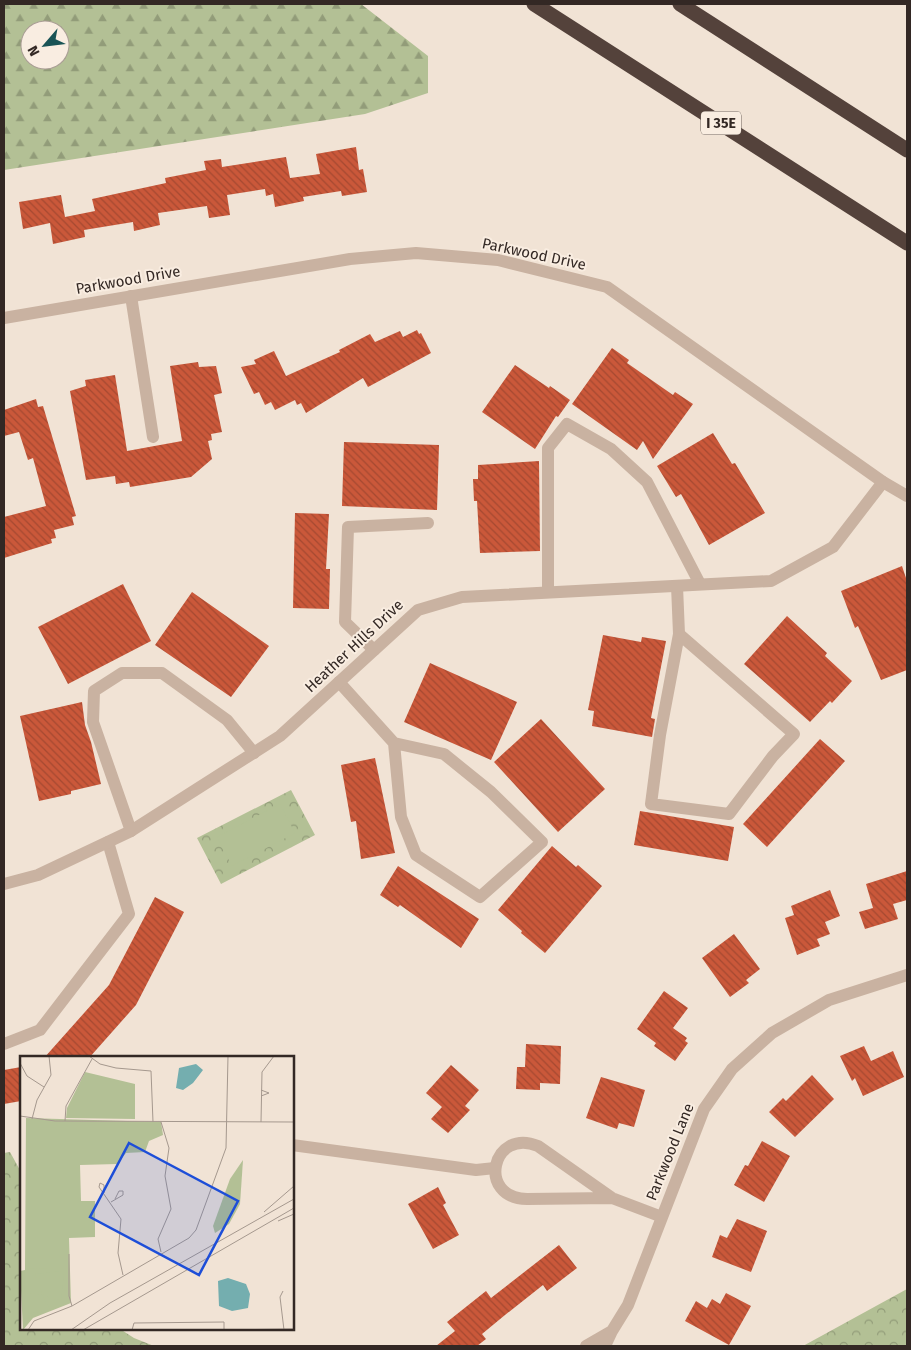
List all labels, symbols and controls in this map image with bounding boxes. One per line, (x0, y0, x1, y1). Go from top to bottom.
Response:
north arrow (20, 20, 70, 70)
text: N (24, 43, 44, 59)
road number: I 35E (701, 112, 741, 134)
street label: Parkwood Drive (480, 234, 588, 274)
street label: Parkwood Drive (74, 262, 182, 298)
street label: Heather Hills Drive (301, 596, 407, 696)
inset map (20, 1056, 294, 1330)
street label: Parkwood Lane (642, 1101, 698, 1203)

